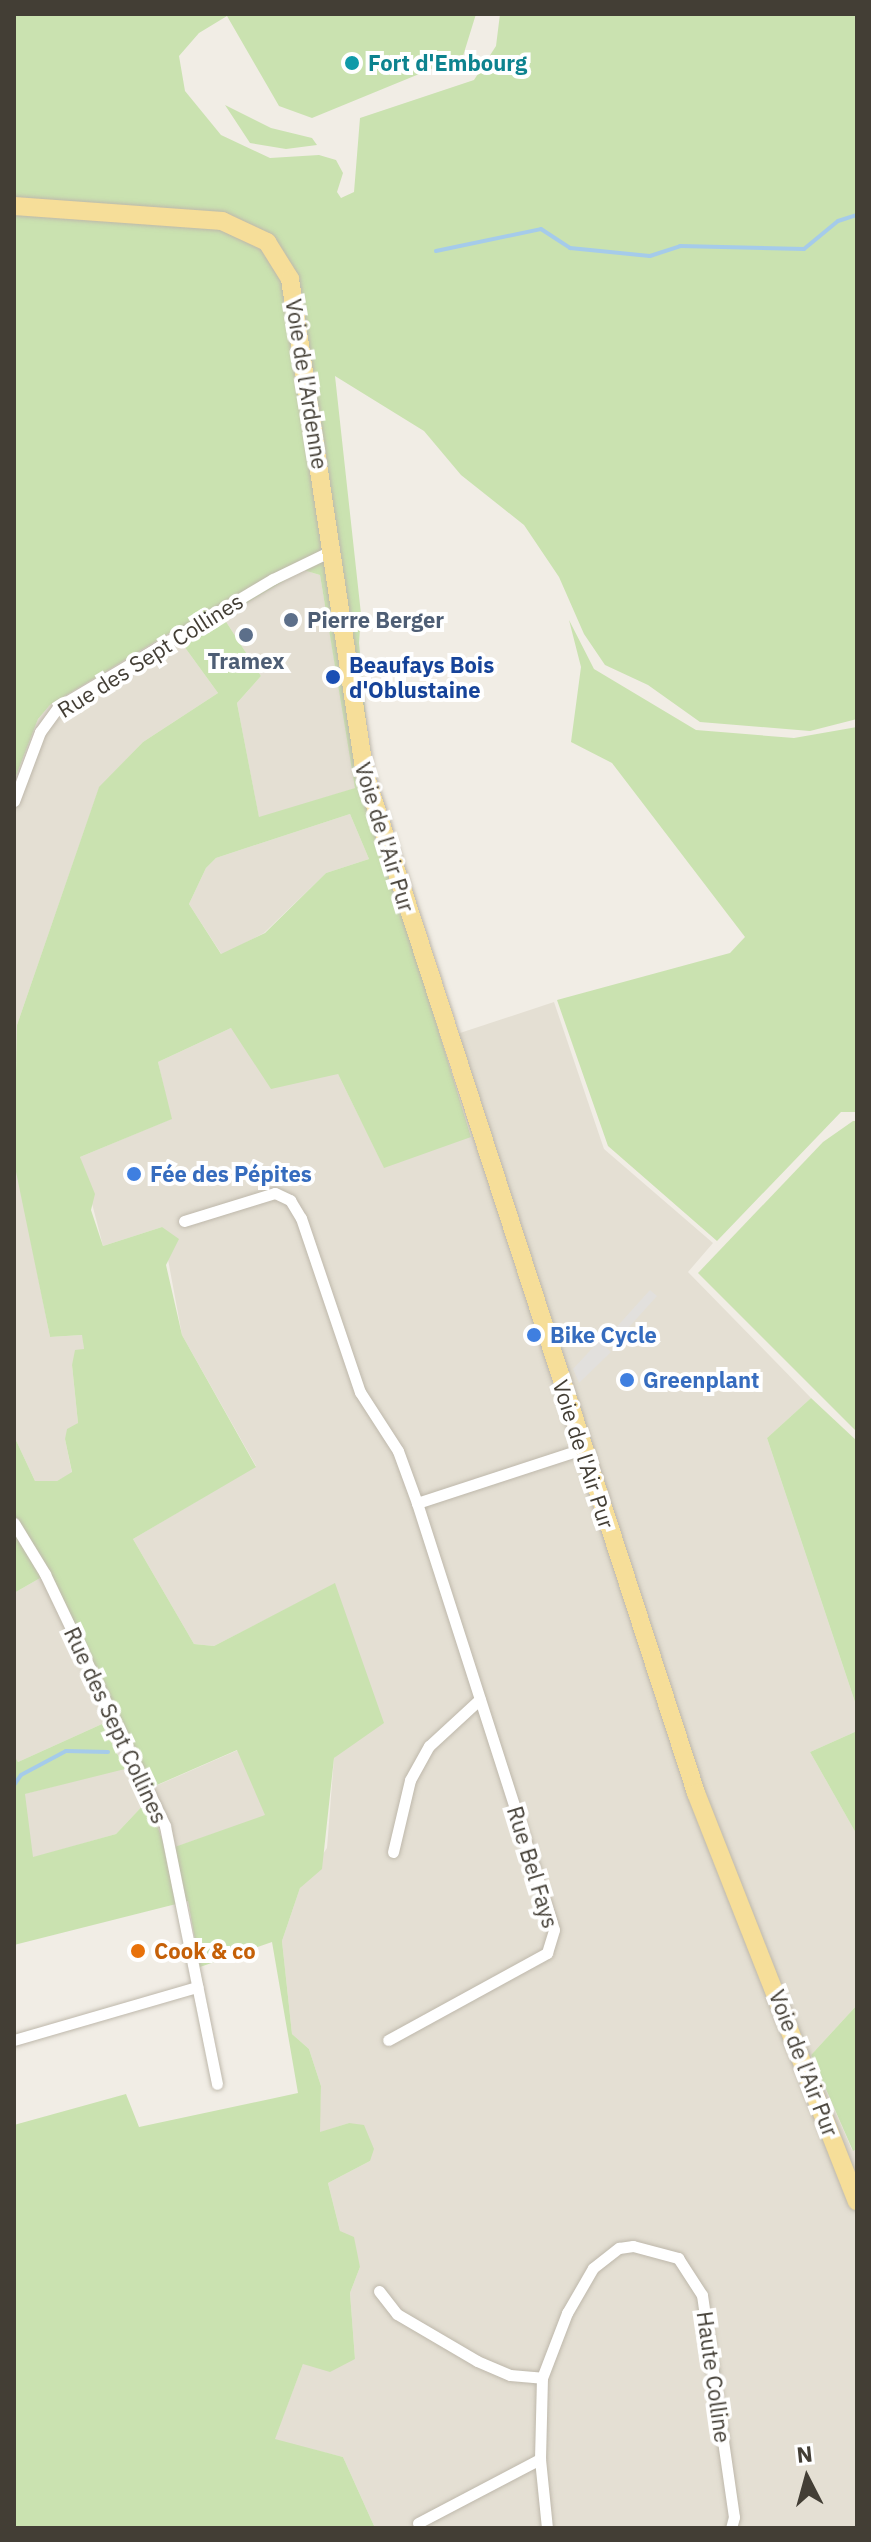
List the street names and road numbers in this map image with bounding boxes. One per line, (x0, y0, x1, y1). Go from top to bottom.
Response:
street label: Voie de l'Ardenne (281, 297, 333, 471)
street label: Rue des Sept Collines (52, 587, 248, 723)
street label: Voie de l'Air Pur (350, 759, 420, 915)
street label: Voie de l'Air Pur (548, 1376, 620, 1532)
street label: Rue des Sept Collines (59, 1623, 173, 1827)
street label: Rue Bel Fays (502, 1803, 564, 1931)
street label: Voie de l'Air Pur (764, 1986, 844, 2140)
street label: Haute Colline (692, 2310, 736, 2444)

